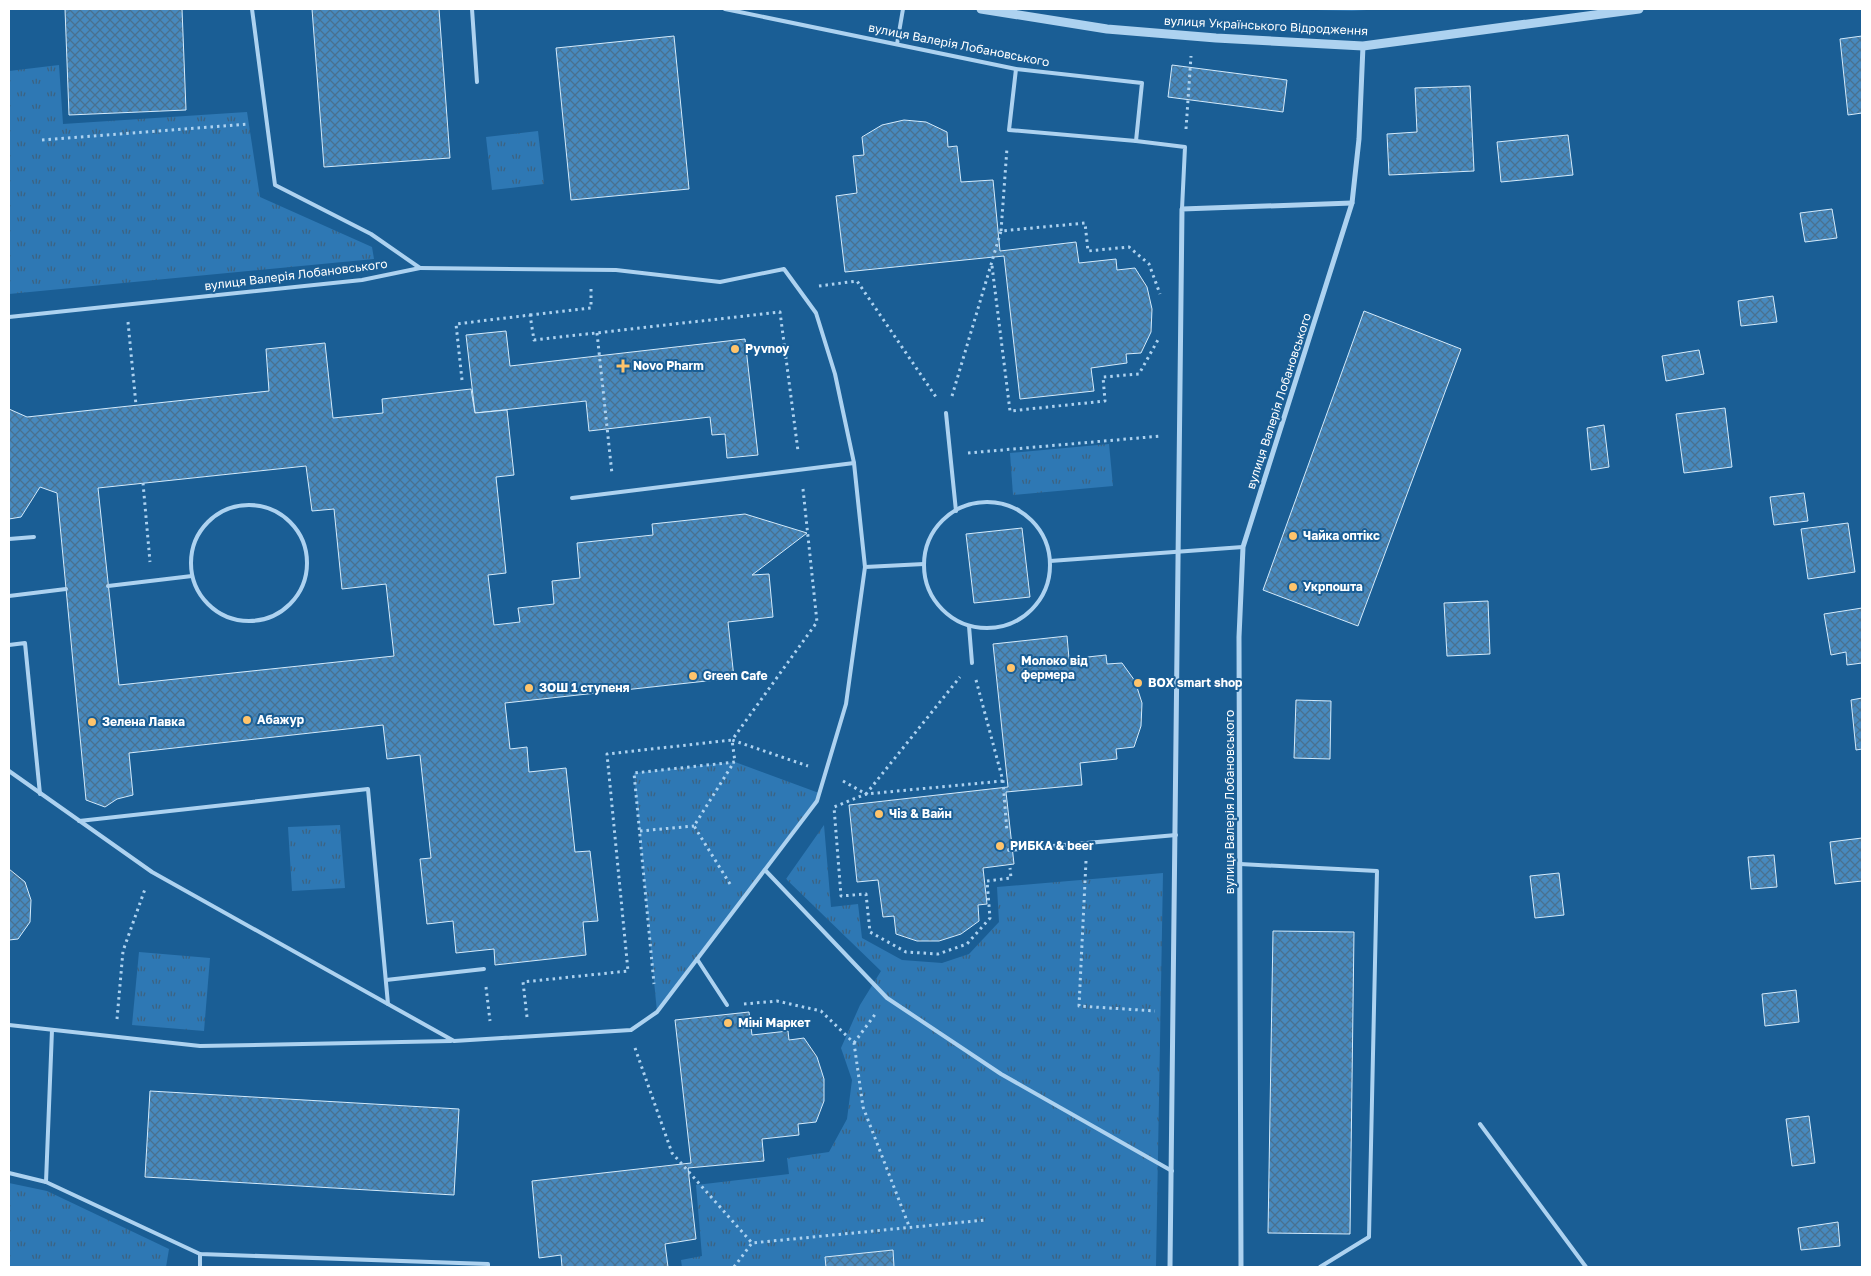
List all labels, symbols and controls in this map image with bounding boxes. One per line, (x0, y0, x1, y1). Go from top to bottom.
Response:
street label: вулиця Українського Відродження (1164, 13, 1368, 38)
street label: вулиця Валерія Лобановського (867, 20, 1051, 69)
street label: вулиця Валерія Лобановського (204, 256, 388, 293)
street label: вулиця Валерія Лобановського (1243, 311, 1314, 491)
place label: Pyvnoy (745, 341, 790, 356)
marker: Pyvnoy (729, 343, 741, 355)
place label: Novo Pharm (633, 358, 704, 373)
marker: Novo Pharm (617, 360, 629, 372)
place label: Чайка оптікс (1303, 528, 1380, 543)
marker: Чайка оптікс (1287, 530, 1299, 542)
place label: Укрпошта (1303, 579, 1363, 594)
marker: Укрпошта (1287, 581, 1299, 593)
place label: Молоко від фермера (1021, 653, 1088, 682)
marker: Молоко від фермера (1005, 662, 1017, 674)
place label: Green Cafe (703, 668, 768, 683)
marker: Green Cafe (687, 670, 699, 682)
place label: BOX smart shop (1148, 675, 1243, 690)
marker: BOX smart shop (1132, 677, 1144, 689)
place label: ЗОШ 1 ступеня (539, 680, 630, 695)
marker: ЗОШ 1 ступеня (523, 682, 535, 694)
street label: вулиця Валерія Лобановського (1222, 710, 1237, 894)
place label: Абажур (257, 712, 305, 727)
place label: Зелена Лавка (102, 714, 185, 729)
marker: Абажур (241, 714, 253, 726)
marker: Зелена Лавка (86, 716, 98, 728)
place label: Чіз & Вайн (889, 806, 952, 821)
marker: Чіз & Вайн (873, 808, 885, 820)
place label: РИБКА & beer (1010, 838, 1094, 853)
marker: РИБКА & beer (994, 840, 1006, 852)
place label: Міні Маркет (738, 1015, 811, 1030)
marker: Міні Маркет (722, 1017, 734, 1029)

